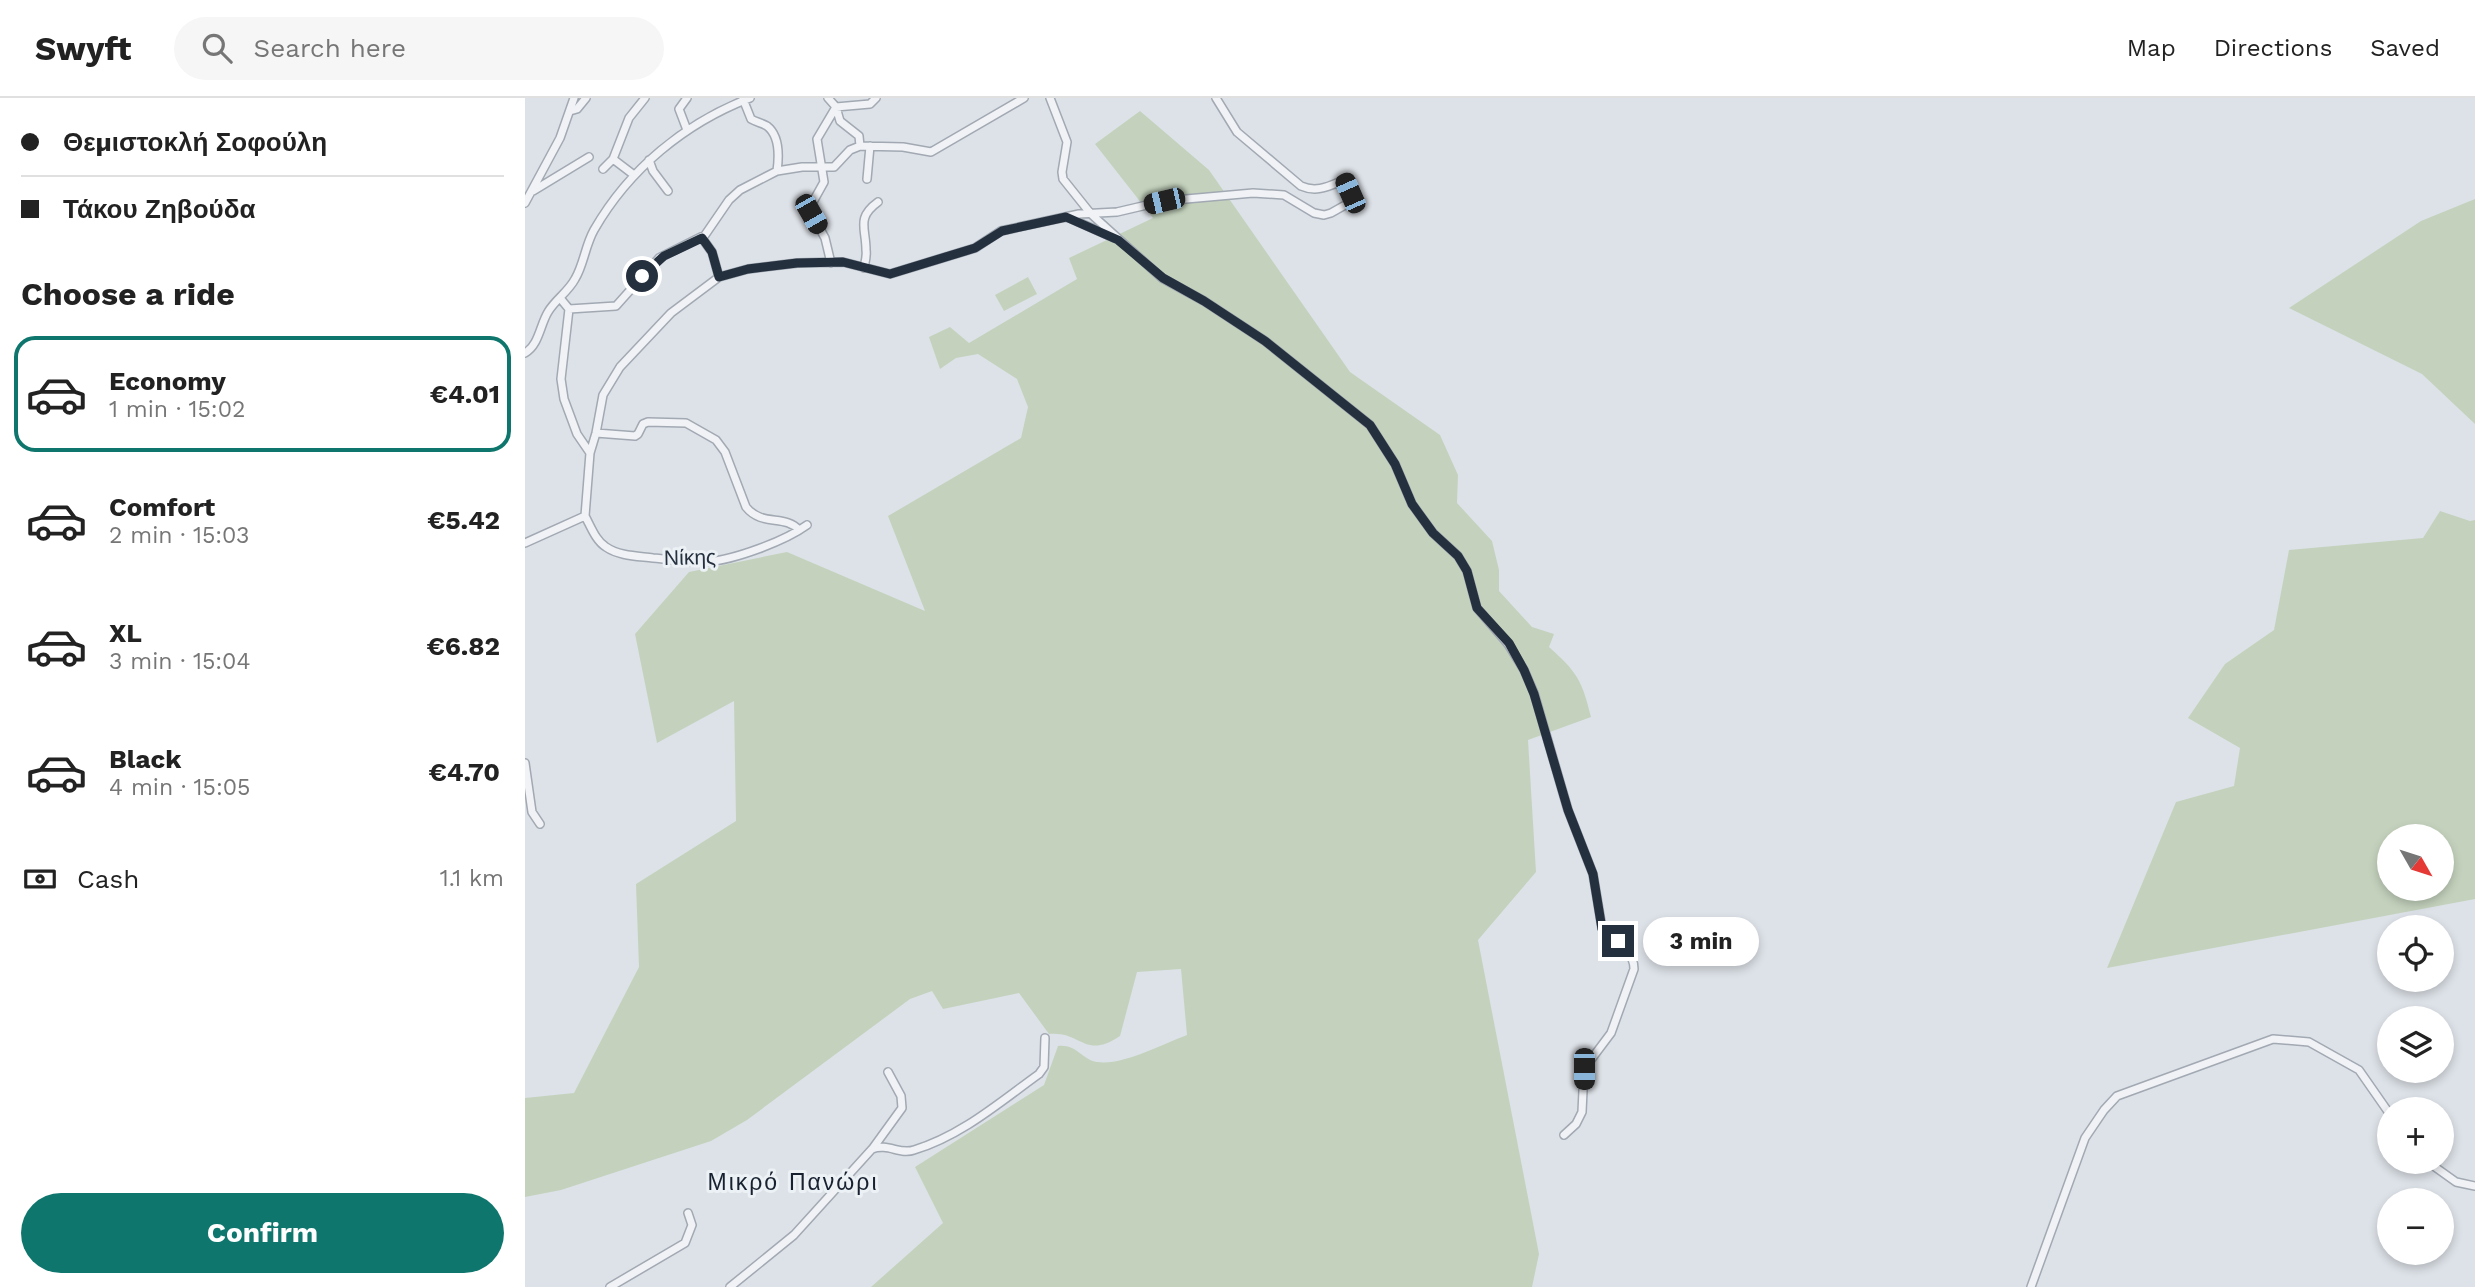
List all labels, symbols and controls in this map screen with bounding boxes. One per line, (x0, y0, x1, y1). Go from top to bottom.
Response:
search box (174, 17, 664, 80)
text: Swyft (35, 29, 132, 68)
icon: search (198, 29, 236, 67)
text: Search here (254, 33, 406, 63)
text: Map (2127, 34, 2176, 62)
text: Directions (2214, 34, 2332, 62)
text: Saved (2370, 34, 2440, 62)
text: Θεμιστοκλή Σοφούλη (63, 127, 327, 157)
car (1332, 170, 1369, 216)
car (1142, 186, 1187, 216)
car (792, 191, 831, 237)
text: Τάκου Ζηβούδα (63, 194, 255, 224)
route start (626, 260, 658, 292)
text: Choose a ride (21, 275, 235, 313)
icon: car (25, 363, 88, 426)
text: Economy (109, 366, 226, 396)
text: €4.01 (430, 379, 500, 409)
text: 1 min · 15:02 (109, 396, 245, 423)
icon: car (25, 489, 88, 552)
text: Comfort (109, 492, 215, 522)
text: €5.42 (427, 505, 500, 535)
text: 2 min · 15:03 (109, 522, 249, 549)
street label: Νίκης (664, 544, 716, 570)
icon: car (25, 615, 88, 678)
text: XL (109, 618, 142, 648)
text: €6.82 (426, 631, 500, 661)
text: 3 min · 15:04 (109, 648, 250, 675)
icon: car (25, 741, 88, 804)
text: Black (109, 744, 181, 774)
text: €4.70 (429, 757, 500, 787)
text: 4 min · 15:05 (109, 774, 250, 801)
north arrow (2377, 824, 2453, 901)
map controls (2377, 824, 2454, 1265)
icon: cash (21, 860, 59, 898)
text: Cash (77, 864, 139, 894)
text: 1.1 km (440, 865, 504, 892)
button: locate (2377, 915, 2454, 992)
callout: 3 min (1643, 916, 1758, 966)
route end (1602, 925, 1634, 957)
text: 3 min (1670, 928, 1732, 955)
button: layers (2377, 1006, 2454, 1083)
car (1574, 1048, 1595, 1090)
button: + (2377, 1097, 2454, 1174)
district label: Μικρό Πανώρι (707, 1169, 879, 1196)
button: − (2377, 1188, 2454, 1265)
button: Confirm (21, 1193, 504, 1273)

